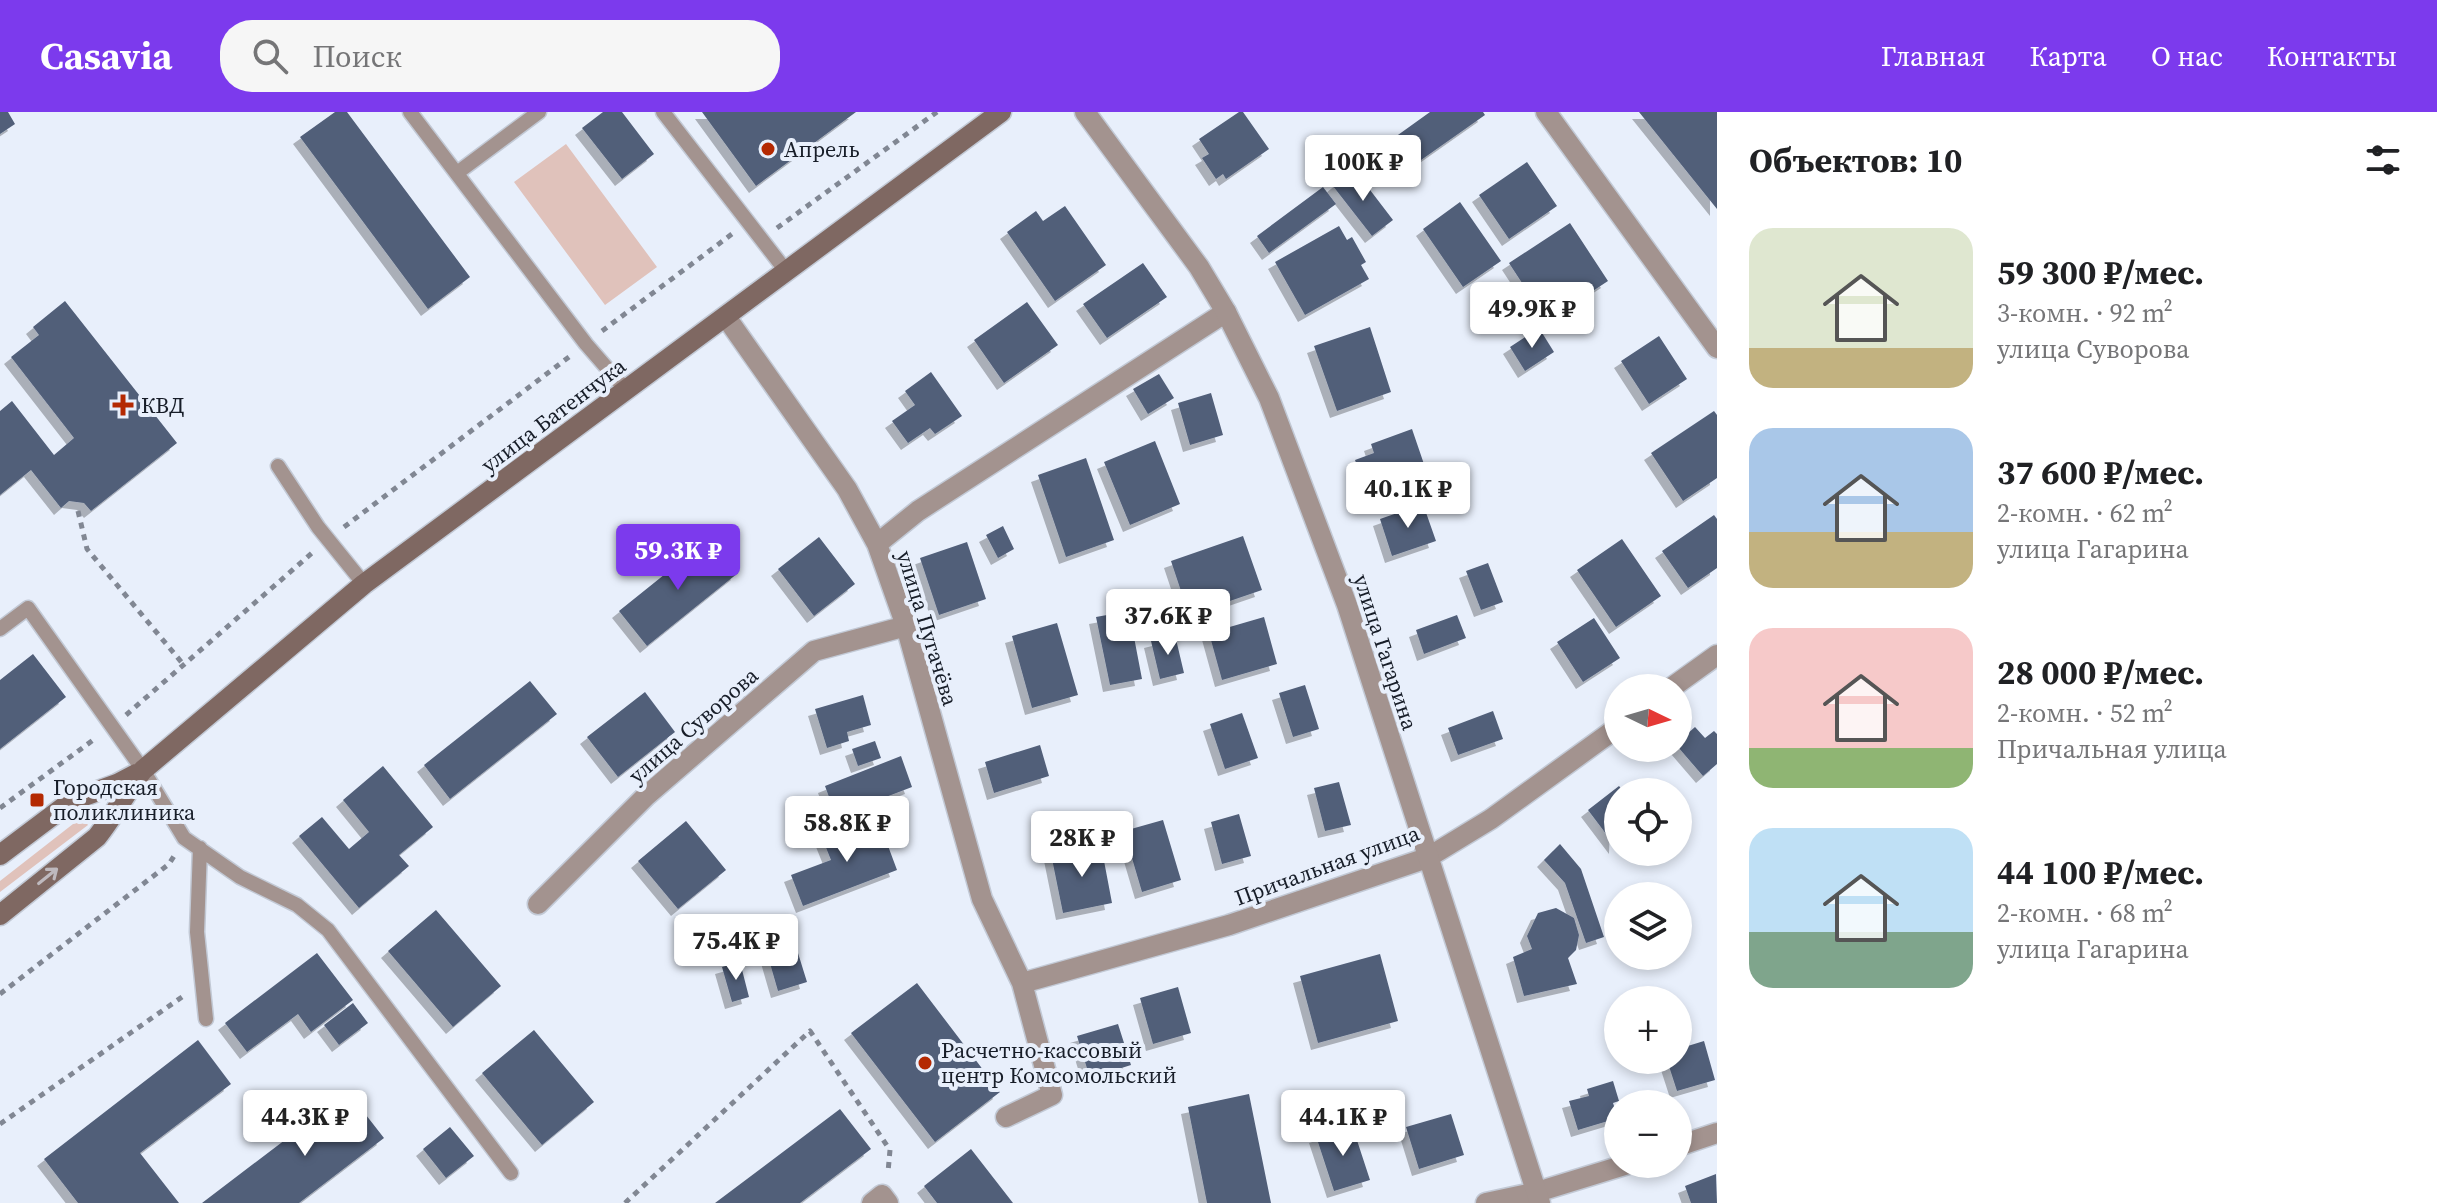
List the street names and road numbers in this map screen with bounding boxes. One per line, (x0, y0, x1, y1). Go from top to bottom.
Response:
street label: улица Батенчука (474, 350, 632, 479)
street label: улица Пугачёва (890, 547, 966, 710)
street label: улица Гагарина (1347, 570, 1426, 735)
street label: улица Суворова (622, 660, 765, 790)
street label: Причальная улица (1230, 817, 1424, 912)

